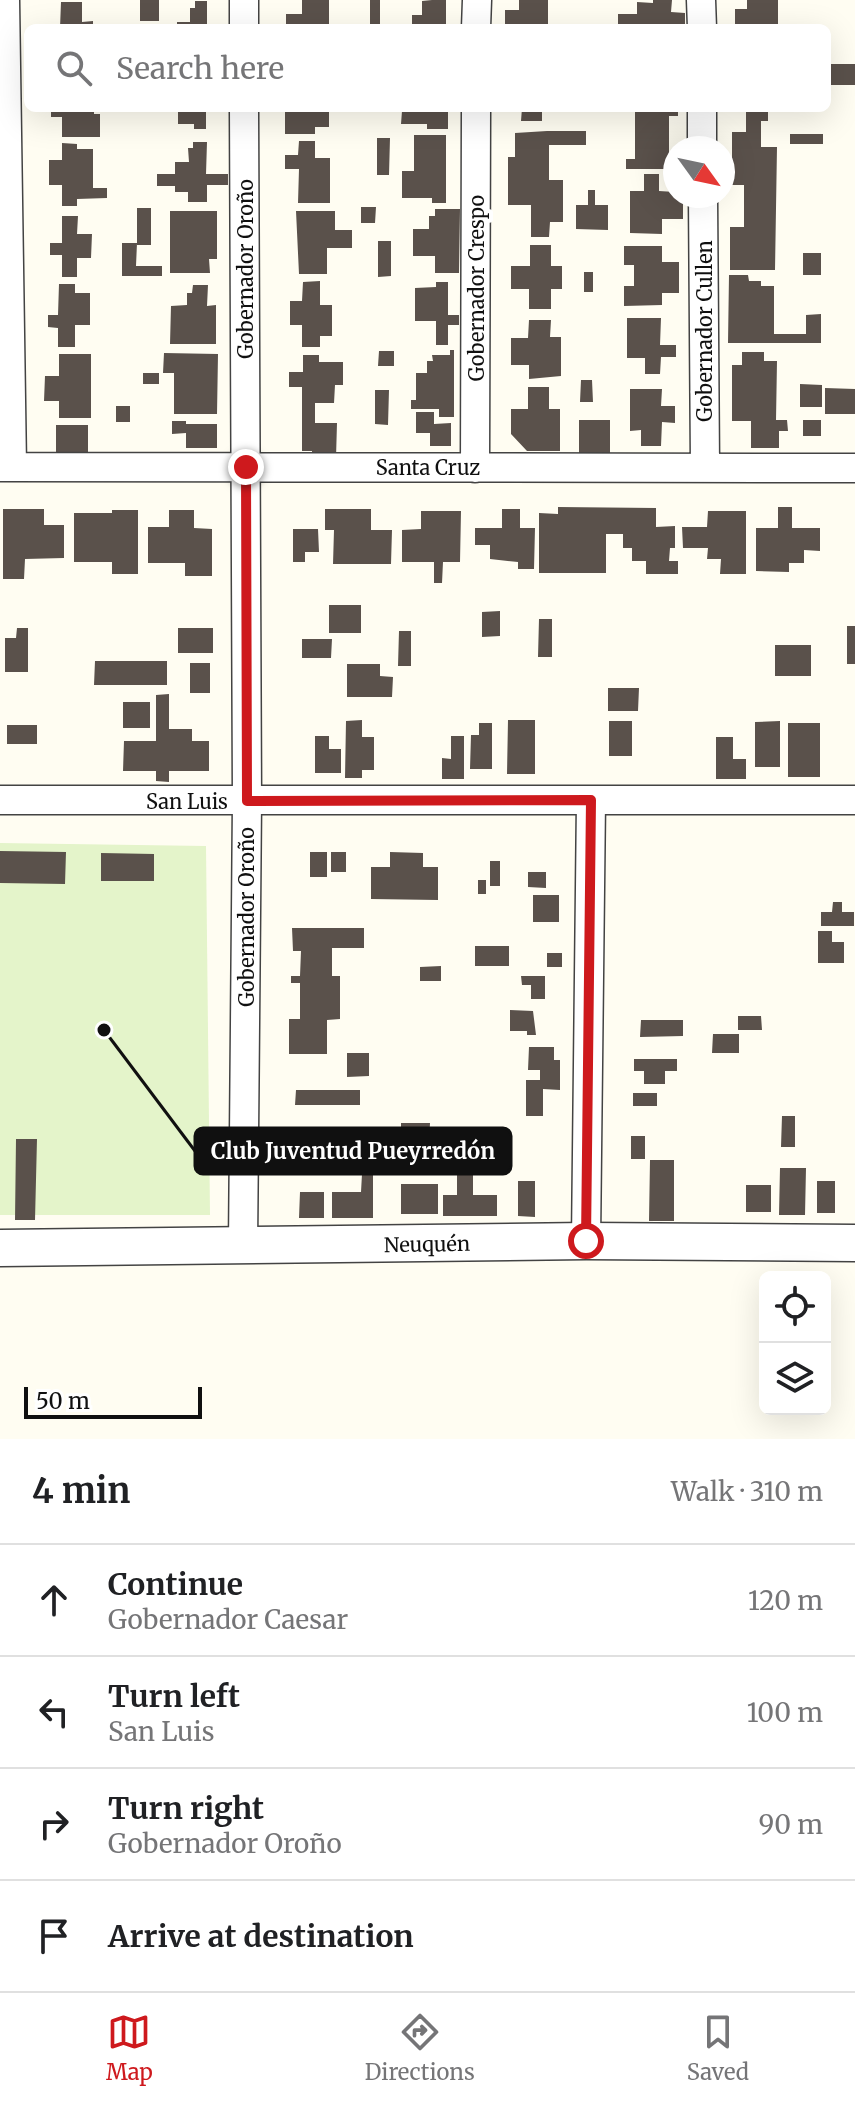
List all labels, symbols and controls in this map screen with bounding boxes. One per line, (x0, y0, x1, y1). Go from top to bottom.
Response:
search box (24, 24, 831, 112)
icon: search (52, 46, 96, 90)
text: Search here (116, 49, 284, 87)
north arrow (663, 136, 735, 208)
street label: Gobernador Oroño (233, 179, 258, 359)
street label: Gobernador Crespo (464, 195, 489, 381)
street label: Gobernador Cullen (692, 240, 717, 422)
route end (228, 449, 264, 485)
street label: Santa Cruz (376, 455, 480, 480)
street label: San Luis (146, 789, 228, 814)
street label: Gobernador Oroño (234, 827, 259, 1007)
callout: Club Juventud Pueyrredón (195, 1128, 511, 1174)
text: Club Juventud Pueyrredón (211, 1137, 495, 1165)
route start (568, 1223, 604, 1259)
street label: Neuquén (384, 1231, 470, 1257)
map controls (759, 1271, 831, 1415)
button: locate (759, 1271, 831, 1343)
button: layers (759, 1343, 831, 1415)
scale bar (24, 1383, 202, 1419)
text: 50 m (36, 1387, 90, 1415)
text: 4 min (32, 1470, 130, 1512)
text: Walk · 310 m (671, 1475, 823, 1508)
text: Continue (108, 1565, 243, 1603)
icon: ahead (32, 1578, 76, 1622)
text: 120 m (748, 1584, 823, 1617)
text: Gobernador Caesar (108, 1603, 348, 1636)
text: Turn left (108, 1677, 240, 1715)
icon: left (32, 1690, 76, 1734)
text: 100 m (747, 1696, 823, 1729)
text: San Luis (108, 1715, 214, 1748)
text: Turn right (108, 1789, 264, 1827)
icon: right (32, 1802, 76, 1846)
text: 90 m (759, 1808, 823, 1841)
text: Gobernador Oroño (108, 1827, 342, 1860)
icon: arrive (32, 1914, 76, 1958)
text: Arrive at destination (108, 1917, 414, 1955)
tab: Map (106, 2010, 153, 2086)
tab: Directions (365, 2010, 475, 2086)
tab: Saved (687, 2010, 749, 2086)

